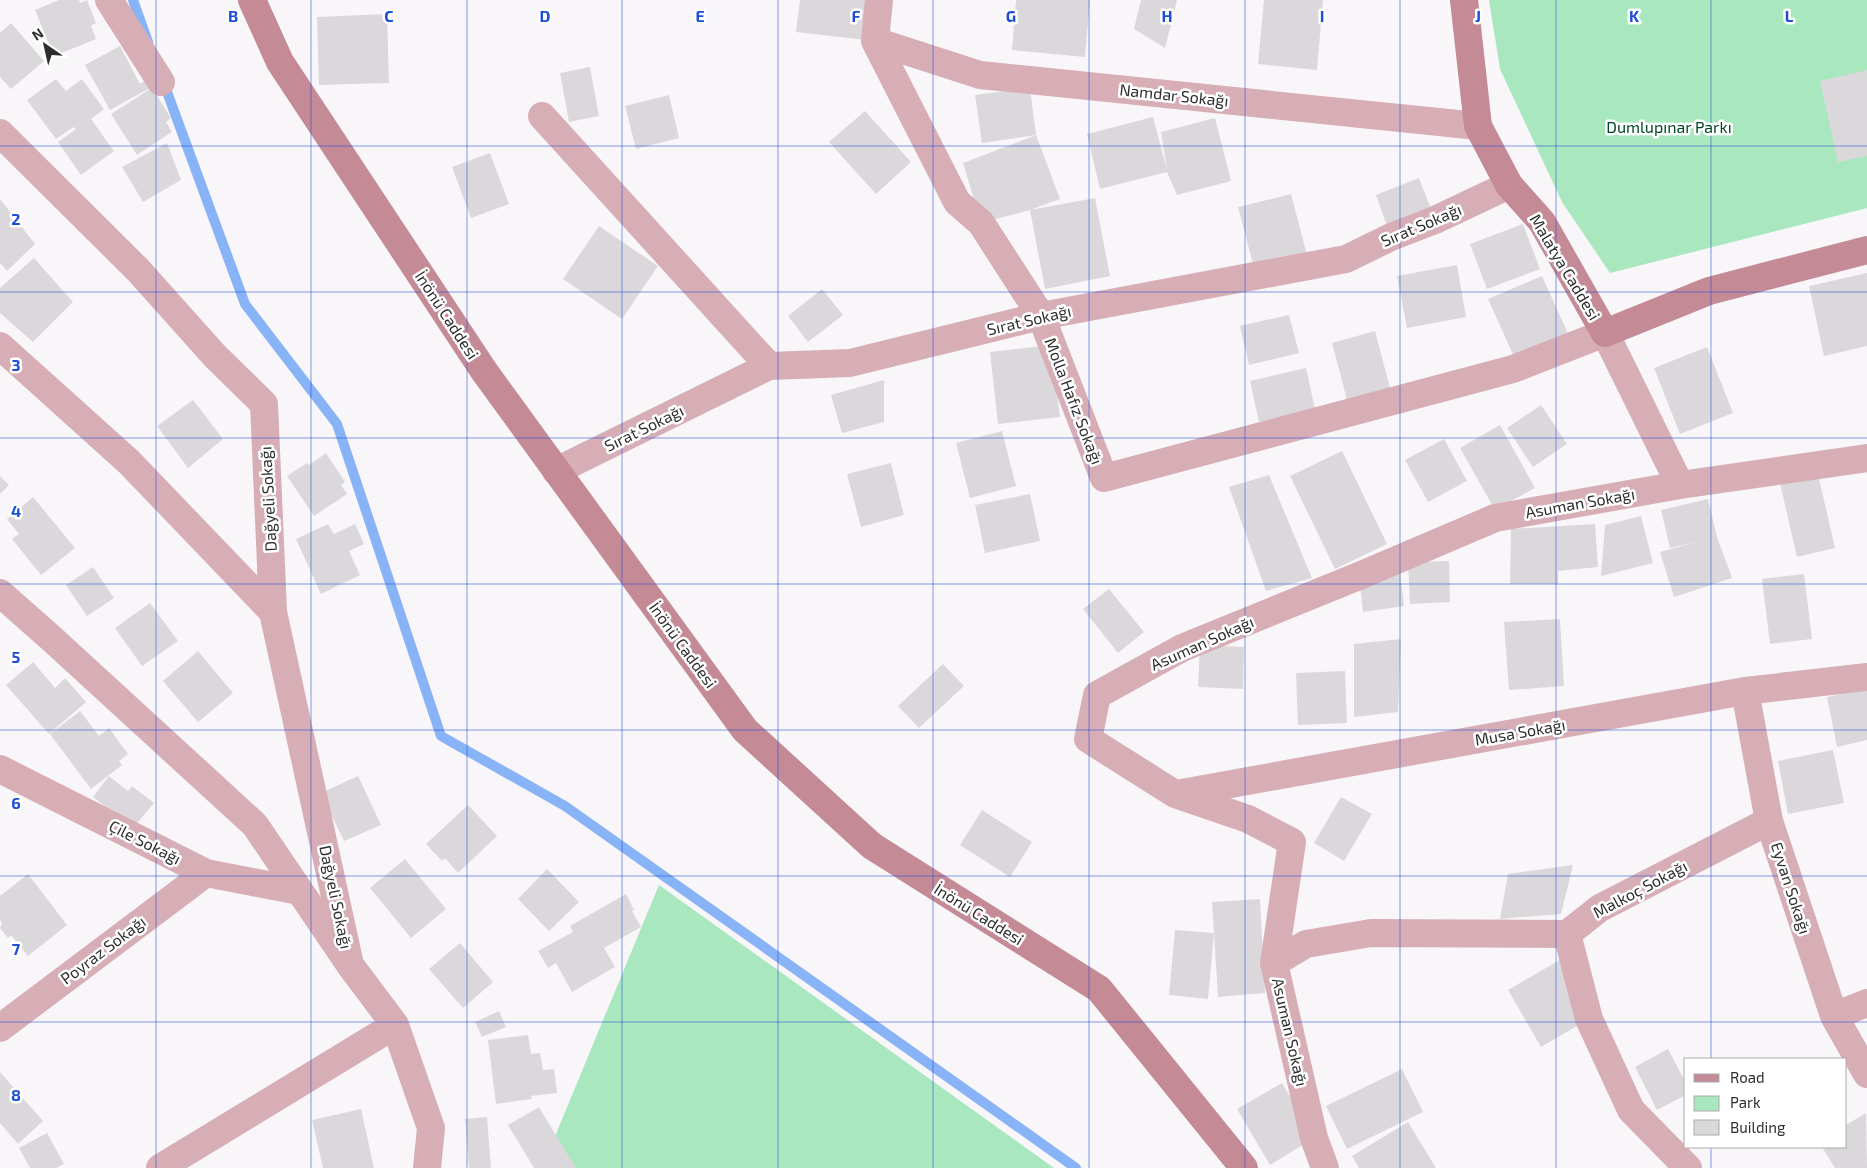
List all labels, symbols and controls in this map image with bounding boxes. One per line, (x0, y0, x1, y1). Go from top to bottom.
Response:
text: B (228, 6, 238, 25)
text: C (384, 6, 394, 25)
text: D (540, 6, 551, 25)
text: E (695, 6, 705, 25)
text: F (852, 6, 861, 25)
text: G (1006, 6, 1016, 25)
text: H (1161, 6, 1173, 25)
text: I (1320, 6, 1324, 25)
text: J (1475, 6, 1481, 25)
text: K (1629, 6, 1640, 25)
text: L (1785, 6, 1794, 25)
north arrow (20, 20, 70, 70)
text: N (29, 24, 46, 44)
street label: Namdar Sokağı (1119, 79, 1230, 110)
park label: Dumlupınar Parkı (1606, 117, 1732, 136)
street label: Sırat Sokağı (1378, 199, 1464, 250)
text: 2 (11, 209, 21, 228)
street label: Malatya Caddesi (1526, 210, 1605, 323)
street label: İnönü Caddesi (412, 267, 483, 362)
street label: Sırat Sokağı (985, 301, 1073, 338)
street label: Molla Hafız Sokağı (1042, 335, 1107, 467)
text: 3 (11, 355, 21, 374)
street label: Sırat Sokağı (601, 400, 686, 455)
street label: Dağyeli Sokağı (255, 446, 280, 552)
street label: Asuman Sokağı (1524, 484, 1636, 521)
text: 4 (11, 501, 21, 520)
street label: İnönü Caddesi (646, 598, 721, 691)
street label: Asuman Sokağı (1147, 611, 1256, 674)
text: 5 (12, 647, 21, 666)
street label: Musa Sokağı (1473, 714, 1567, 749)
text: 6 (11, 793, 21, 812)
street label: Çile Sokağı (106, 815, 184, 869)
street label: Eyvan Sokağı (1768, 840, 1815, 936)
street label: Dağyeli Sokağı (316, 843, 357, 950)
street label: Malkoç Sokağı (1589, 856, 1691, 922)
street label: İnönü Caddesi (931, 879, 1027, 949)
street label: Poyraz Sokağı (56, 911, 149, 988)
text: 7 (12, 939, 21, 958)
street label: Asuman Sokağı (1269, 976, 1312, 1088)
legend (1684, 1058, 1847, 1148)
text: Road (1730, 1068, 1765, 1086)
text: 8 (11, 1085, 21, 1104)
text: Park (1730, 1093, 1761, 1111)
text: Building (1730, 1118, 1786, 1136)

